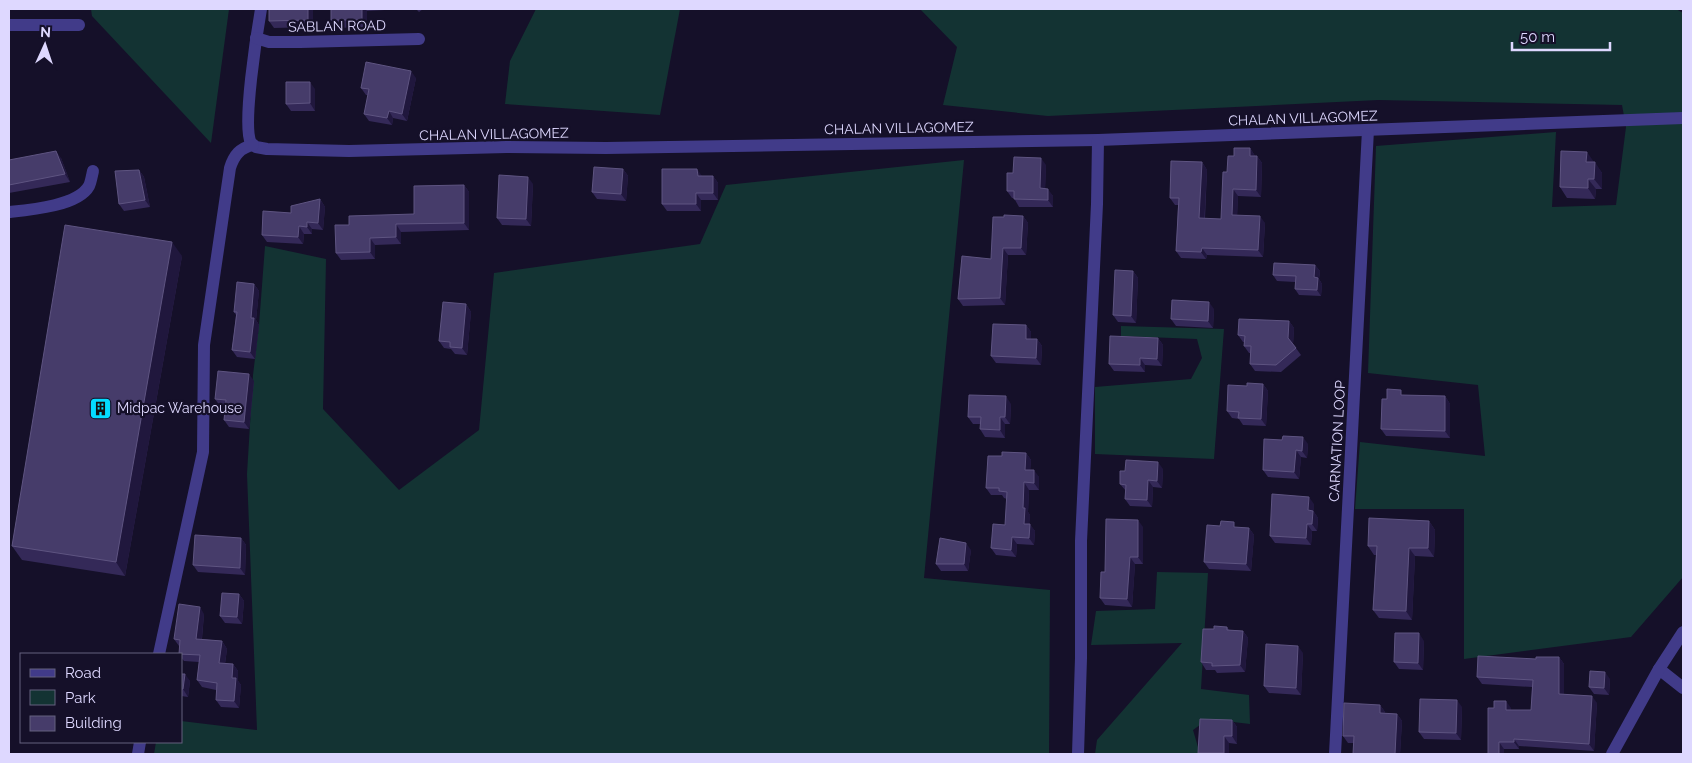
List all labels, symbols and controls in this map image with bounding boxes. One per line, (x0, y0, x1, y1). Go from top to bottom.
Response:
street label: SABLAN ROAD (288, 17, 386, 35)
north arrow (20, 20, 70, 70)
scale bar (1512, 20, 1610, 52)
text: N (40, 24, 51, 40)
text: 50 m (1520, 28, 1555, 46)
street label: CHALAN VILLAGOMEZ (1228, 107, 1378, 129)
street label: CHALAN VILLAGOMEZ (824, 119, 974, 137)
street label: CHALAN VILLAGOMEZ (419, 125, 569, 143)
street label: CARNATION LOOP (1326, 379, 1348, 502)
building icon: Midpac Warehouse (89, 396, 113, 420)
place label: Midpac Warehouse (117, 400, 242, 416)
legend (20, 653, 182, 743)
text: Road (65, 664, 101, 682)
text: Park (65, 689, 96, 707)
text: Building (65, 714, 122, 732)

